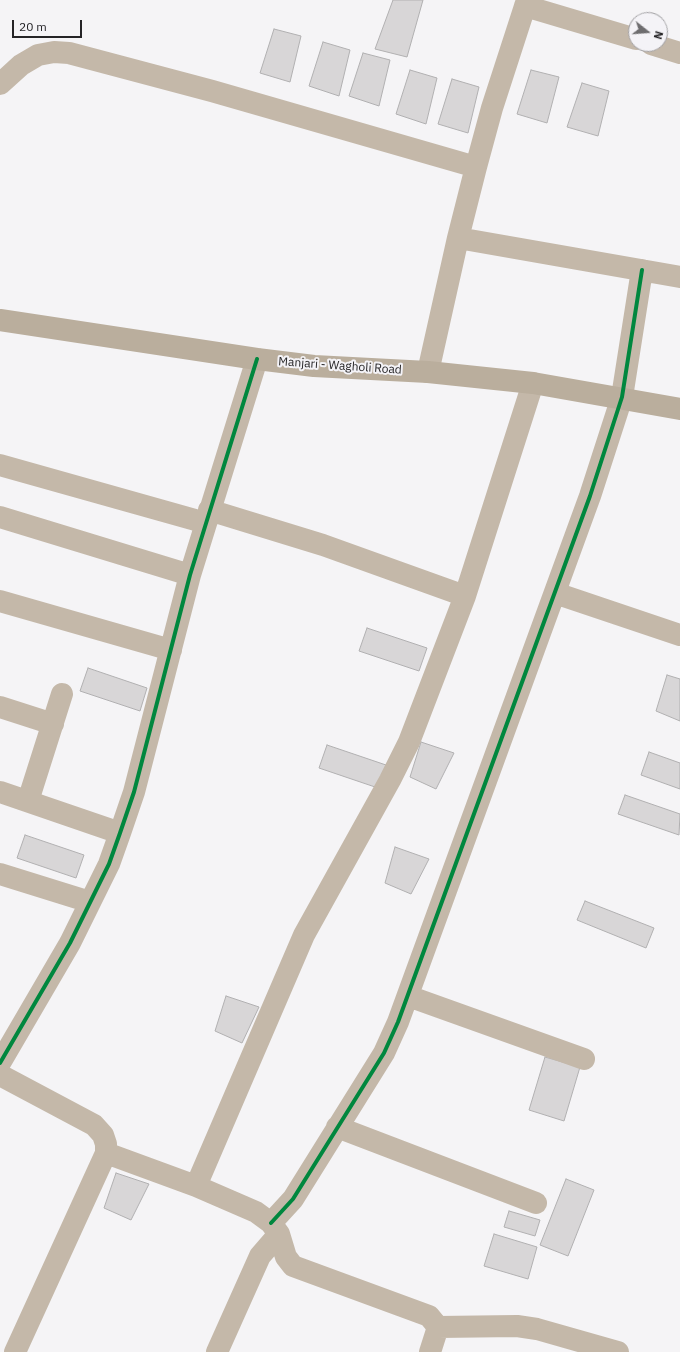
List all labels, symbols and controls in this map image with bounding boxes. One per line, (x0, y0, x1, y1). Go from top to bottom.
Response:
scale bar (14, 12, 84, 38)
north arrow (628, 12, 668, 52)
text: 20 m (19, 19, 47, 34)
text: N (651, 29, 666, 41)
street label: Manjari - Wagholi Road (278, 355, 402, 377)

